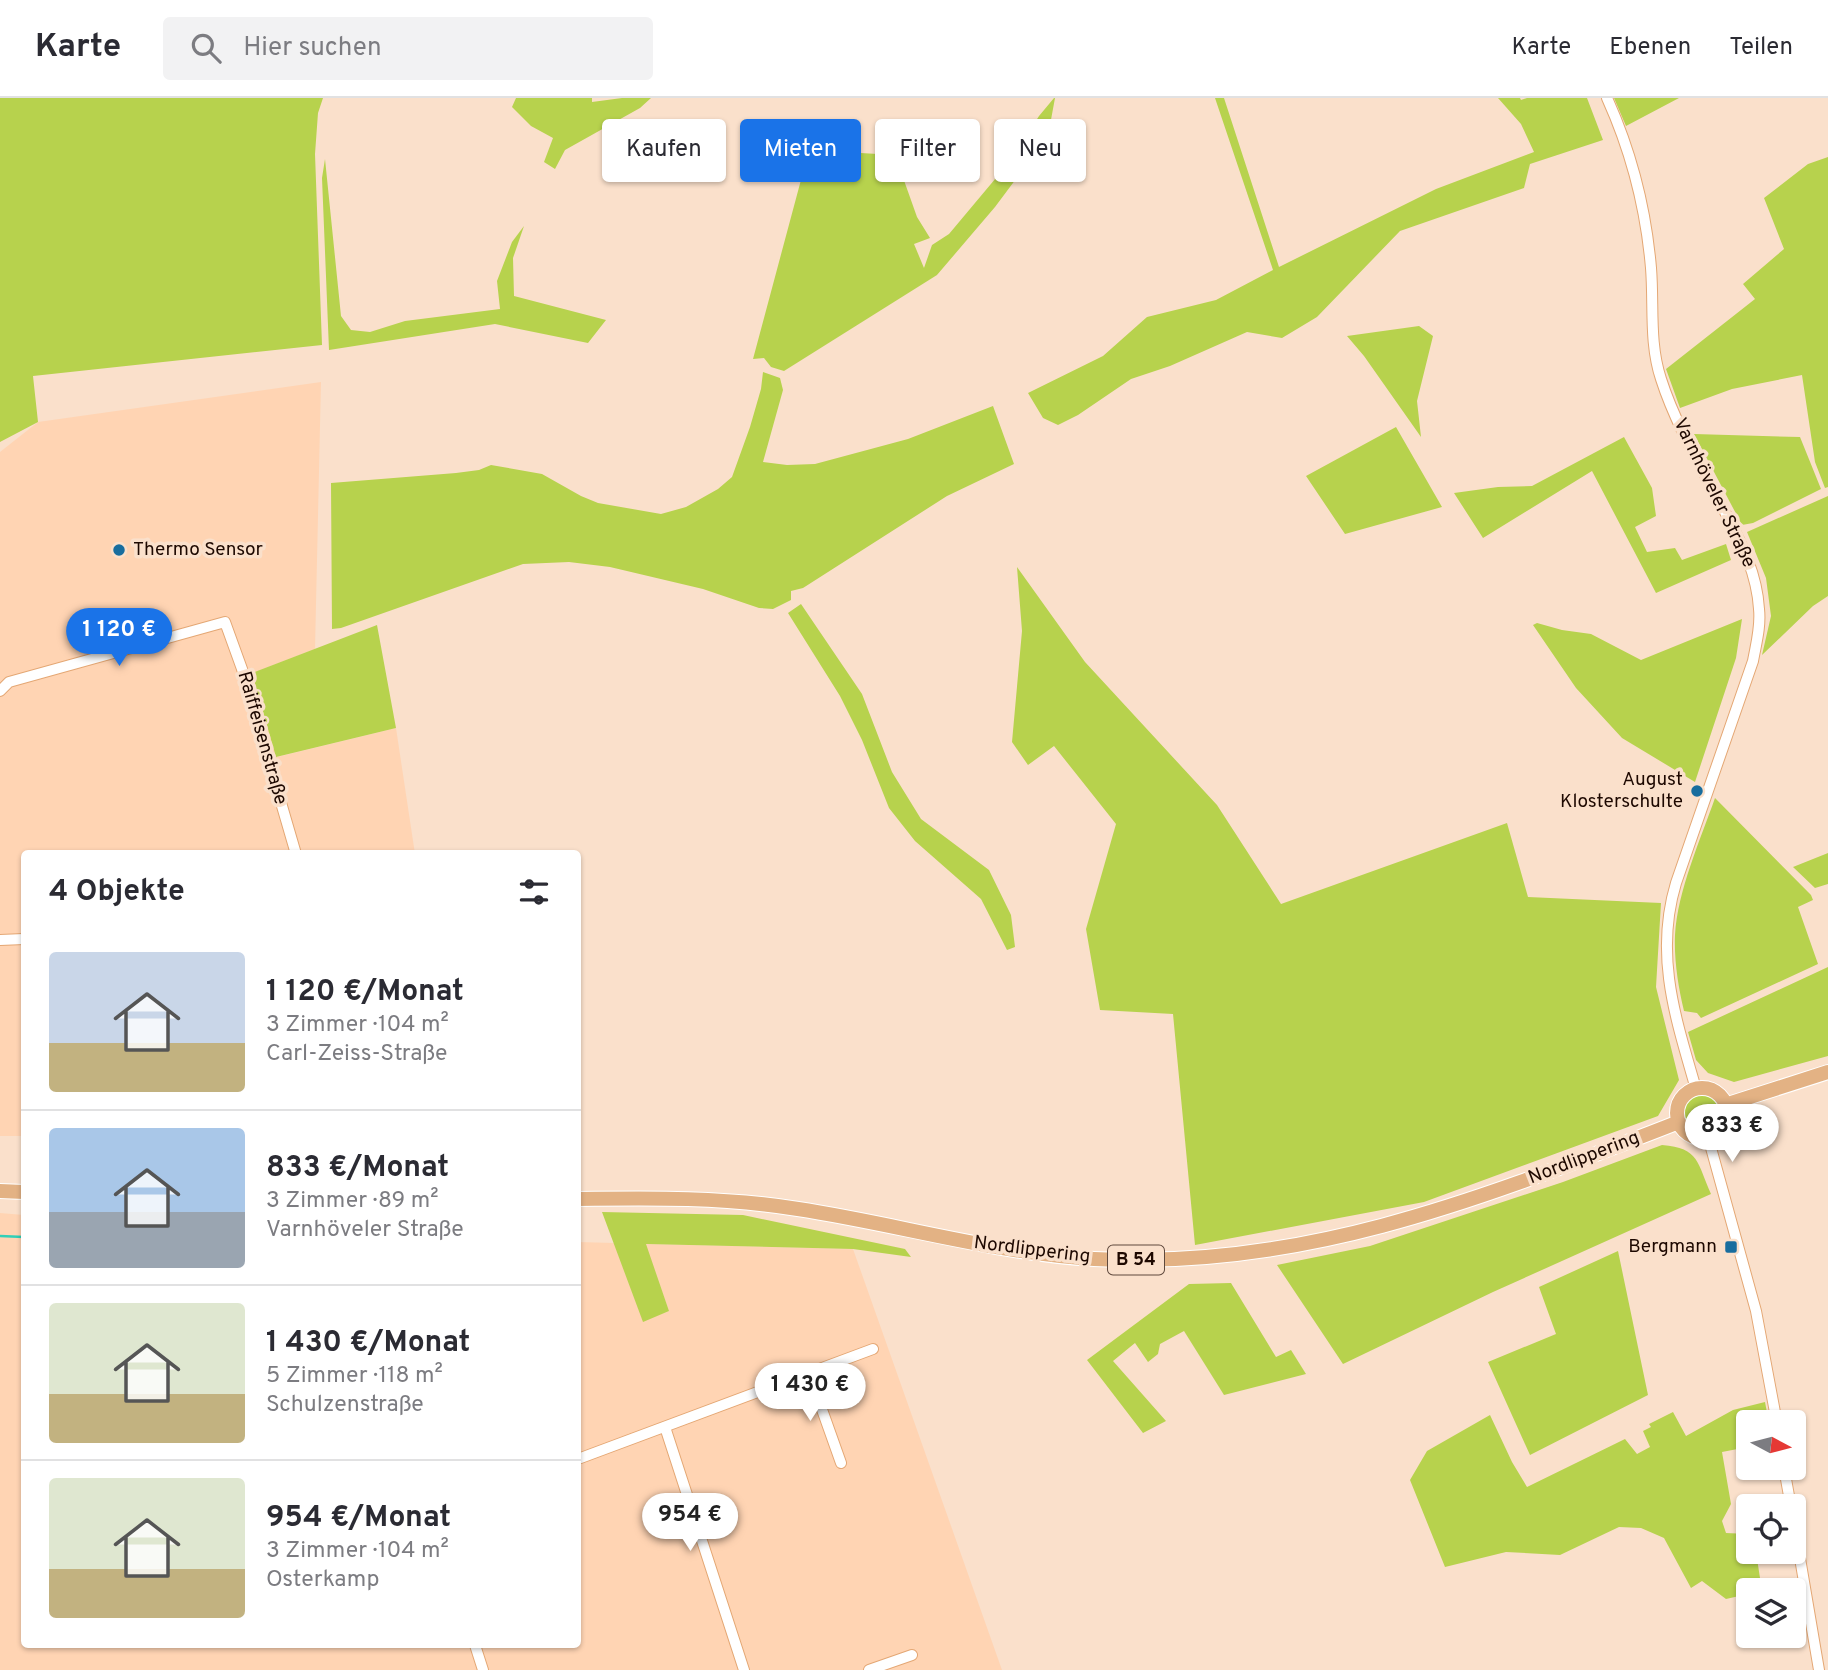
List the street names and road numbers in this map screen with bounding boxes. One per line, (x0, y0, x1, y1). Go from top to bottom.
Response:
street label: Varnhöveler Straße (1667, 414, 1761, 572)
street label: Raiffeisenstraße (231, 668, 293, 808)
street label: Nordlippering (1525, 1126, 1643, 1190)
street label: Nordlippering (972, 1231, 1092, 1269)
road number: B 54 (1108, 1246, 1164, 1274)

